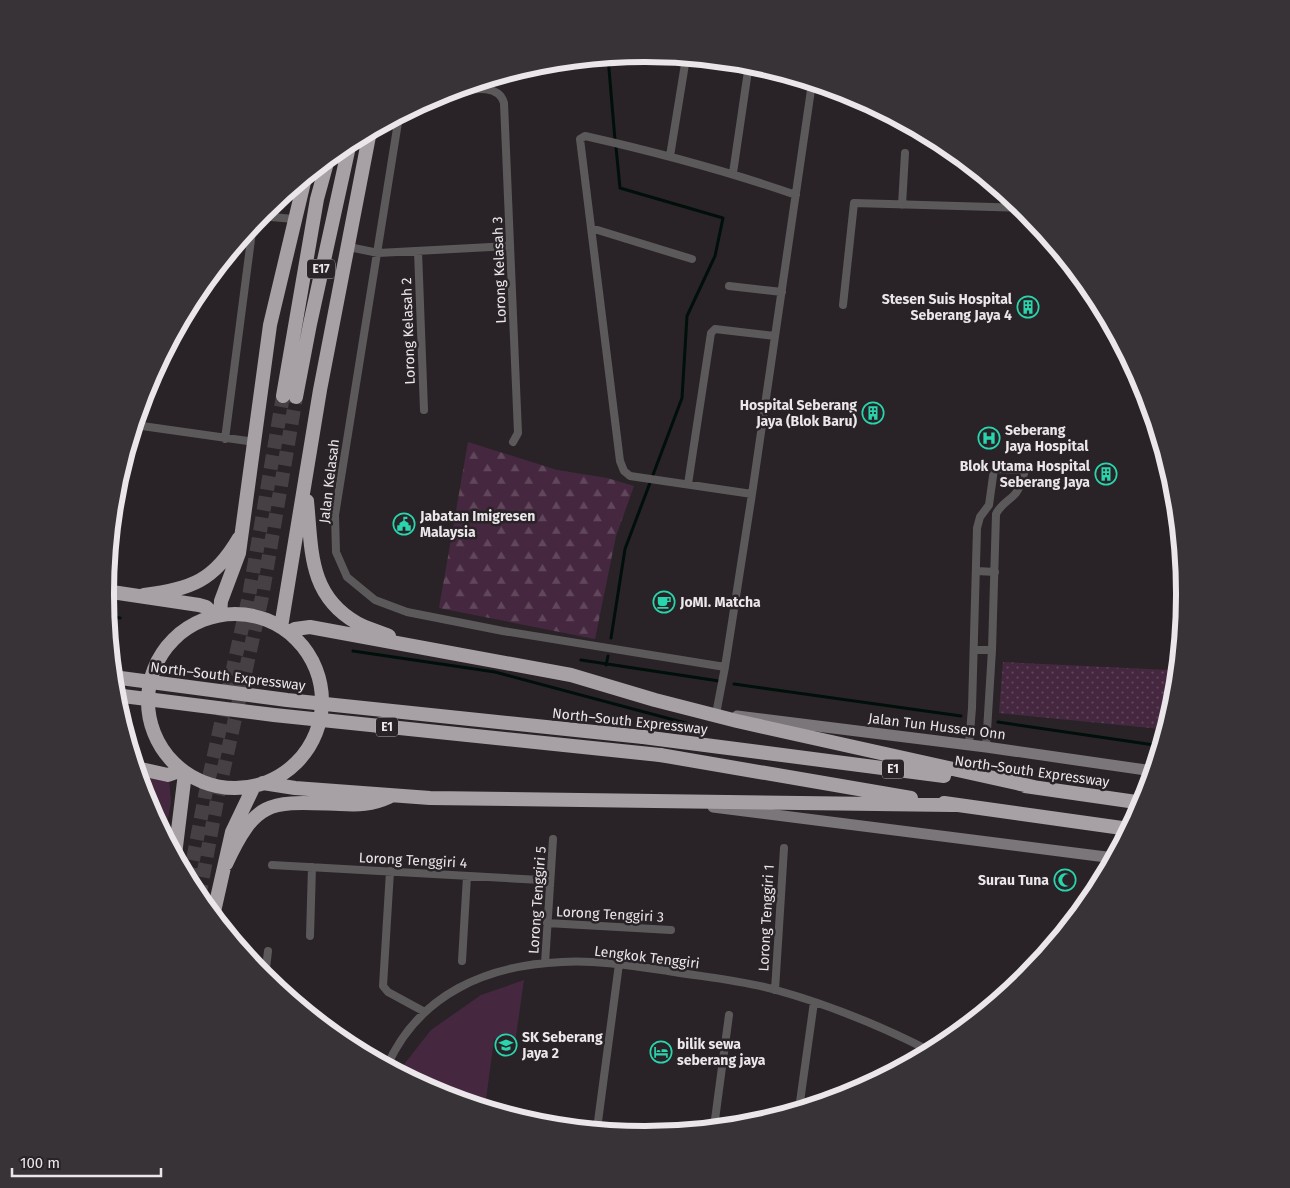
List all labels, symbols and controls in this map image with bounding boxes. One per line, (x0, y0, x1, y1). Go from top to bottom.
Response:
street label: Lorong Kelasah 3 (489, 216, 510, 324)
road number: E17 (307, 260, 335, 278)
street label: Lorong Kelasah 2 (398, 277, 419, 385)
place label: Stesen Suis Hospital Seberang Jaya 4 (882, 291, 1013, 324)
building icon: Stesen Suis Hospital Seberang Jaya 4 (1016, 295, 1040, 319)
place label: Hospital Seberang Jaya (Blok Baru) (740, 397, 857, 430)
building icon: Hospital Seberang Jaya (Blok Baru) (861, 401, 885, 425)
place label: Seberang Jaya Hospital (1004, 422, 1089, 455)
hospital icon: Seberang Jaya Hospital (977, 426, 1001, 450)
street label: Jalan Kelasah (316, 438, 343, 524)
place label: Blok Utama Hospital Seberang Jaya (960, 458, 1091, 491)
building icon: Blok Utama Hospital Seberang Jaya (1094, 462, 1118, 486)
place label: Jabatan Imigresen Malaysia (419, 508, 535, 541)
public building icon: Jabatan Imigresen Malaysia (392, 512, 416, 536)
cafe icon: JoMI. Matcha (652, 590, 676, 614)
place label: JoMI. Matcha (679, 594, 761, 611)
street label: North–South Expressway (149, 659, 307, 694)
street label: North–South Expressway (551, 705, 709, 738)
street label: Jalan Tun Hussen Onn (867, 710, 1007, 743)
road number: E1 (376, 718, 398, 736)
street label: North–South Expressway (953, 752, 1111, 791)
road number: E1 (882, 760, 904, 779)
street label: Lorong Tenggiri 5 (525, 846, 550, 955)
street label: Lorong Tenggiri 4 (358, 849, 468, 872)
street label: Lorong Tenggiri 1 (755, 864, 778, 972)
mosque icon: Surau Tuna (1053, 868, 1077, 892)
place label: Surau Tuna (978, 872, 1049, 889)
street label: Lorong Tenggiri 3 (556, 903, 664, 926)
street label: Lengkok Tenggiri (593, 943, 701, 972)
place label: SK Seberang Jaya 2 (521, 1029, 603, 1062)
school or university icon: SK Seberang Jaya 2 (494, 1033, 518, 1057)
place label: bilik sewa seberang jaya (677, 1036, 766, 1069)
hotel icon: bilik sewa seberang jaya (649, 1040, 673, 1064)
scale bar (12, 1146, 161, 1178)
text: 100 m (20, 1154, 60, 1172)

